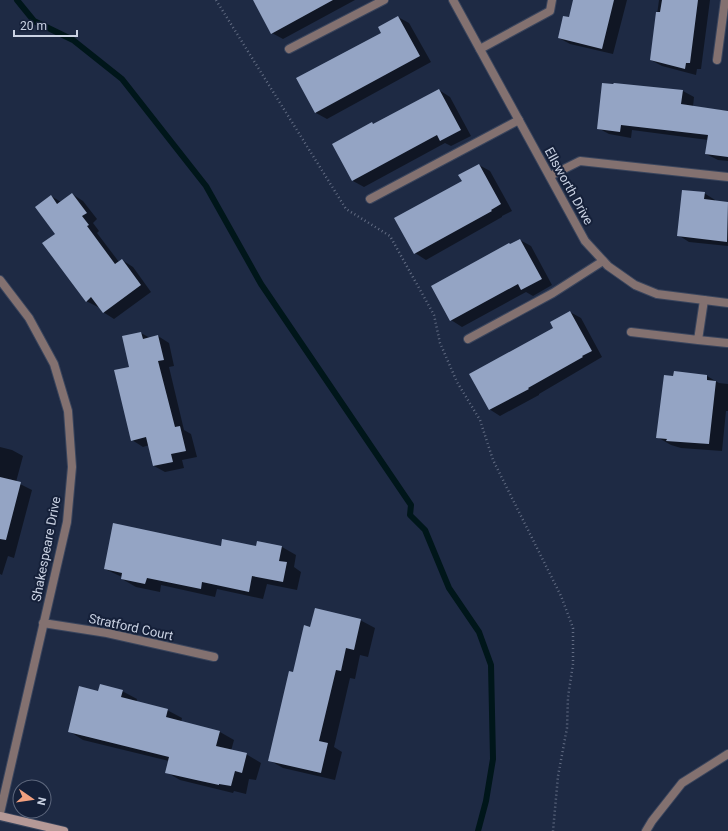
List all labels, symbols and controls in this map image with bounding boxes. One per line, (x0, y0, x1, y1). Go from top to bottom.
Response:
scale bar (14, 12, 77, 38)
text: 20 m (20, 19, 47, 33)
street label: Ellsworth Drive (542, 145, 596, 227)
street label: Shakespeare Drive (28, 495, 64, 603)
street label: Stratford Court (87, 611, 175, 643)
north arrow (12, 779, 52, 819)
text: N (34, 796, 48, 807)

